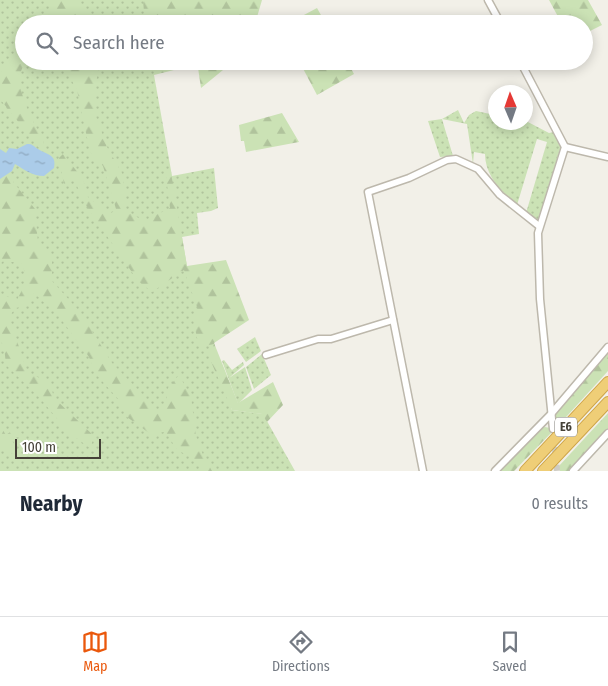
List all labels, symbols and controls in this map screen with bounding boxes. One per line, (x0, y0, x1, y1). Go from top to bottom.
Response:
search box (15, 15, 593, 70)
icon: search (33, 29, 61, 57)
text: Search here (73, 31, 165, 54)
north arrow (488, 85, 533, 130)
road number: E6 (555, 418, 577, 437)
scale bar (15, 436, 101, 459)
text: 100 m (22, 439, 56, 456)
text: Nearby (20, 491, 82, 517)
text: 0 results (531, 494, 588, 513)
tab: Map (81, 628, 109, 675)
tab: Directions (272, 628, 330, 675)
tab: Saved (492, 628, 527, 675)

